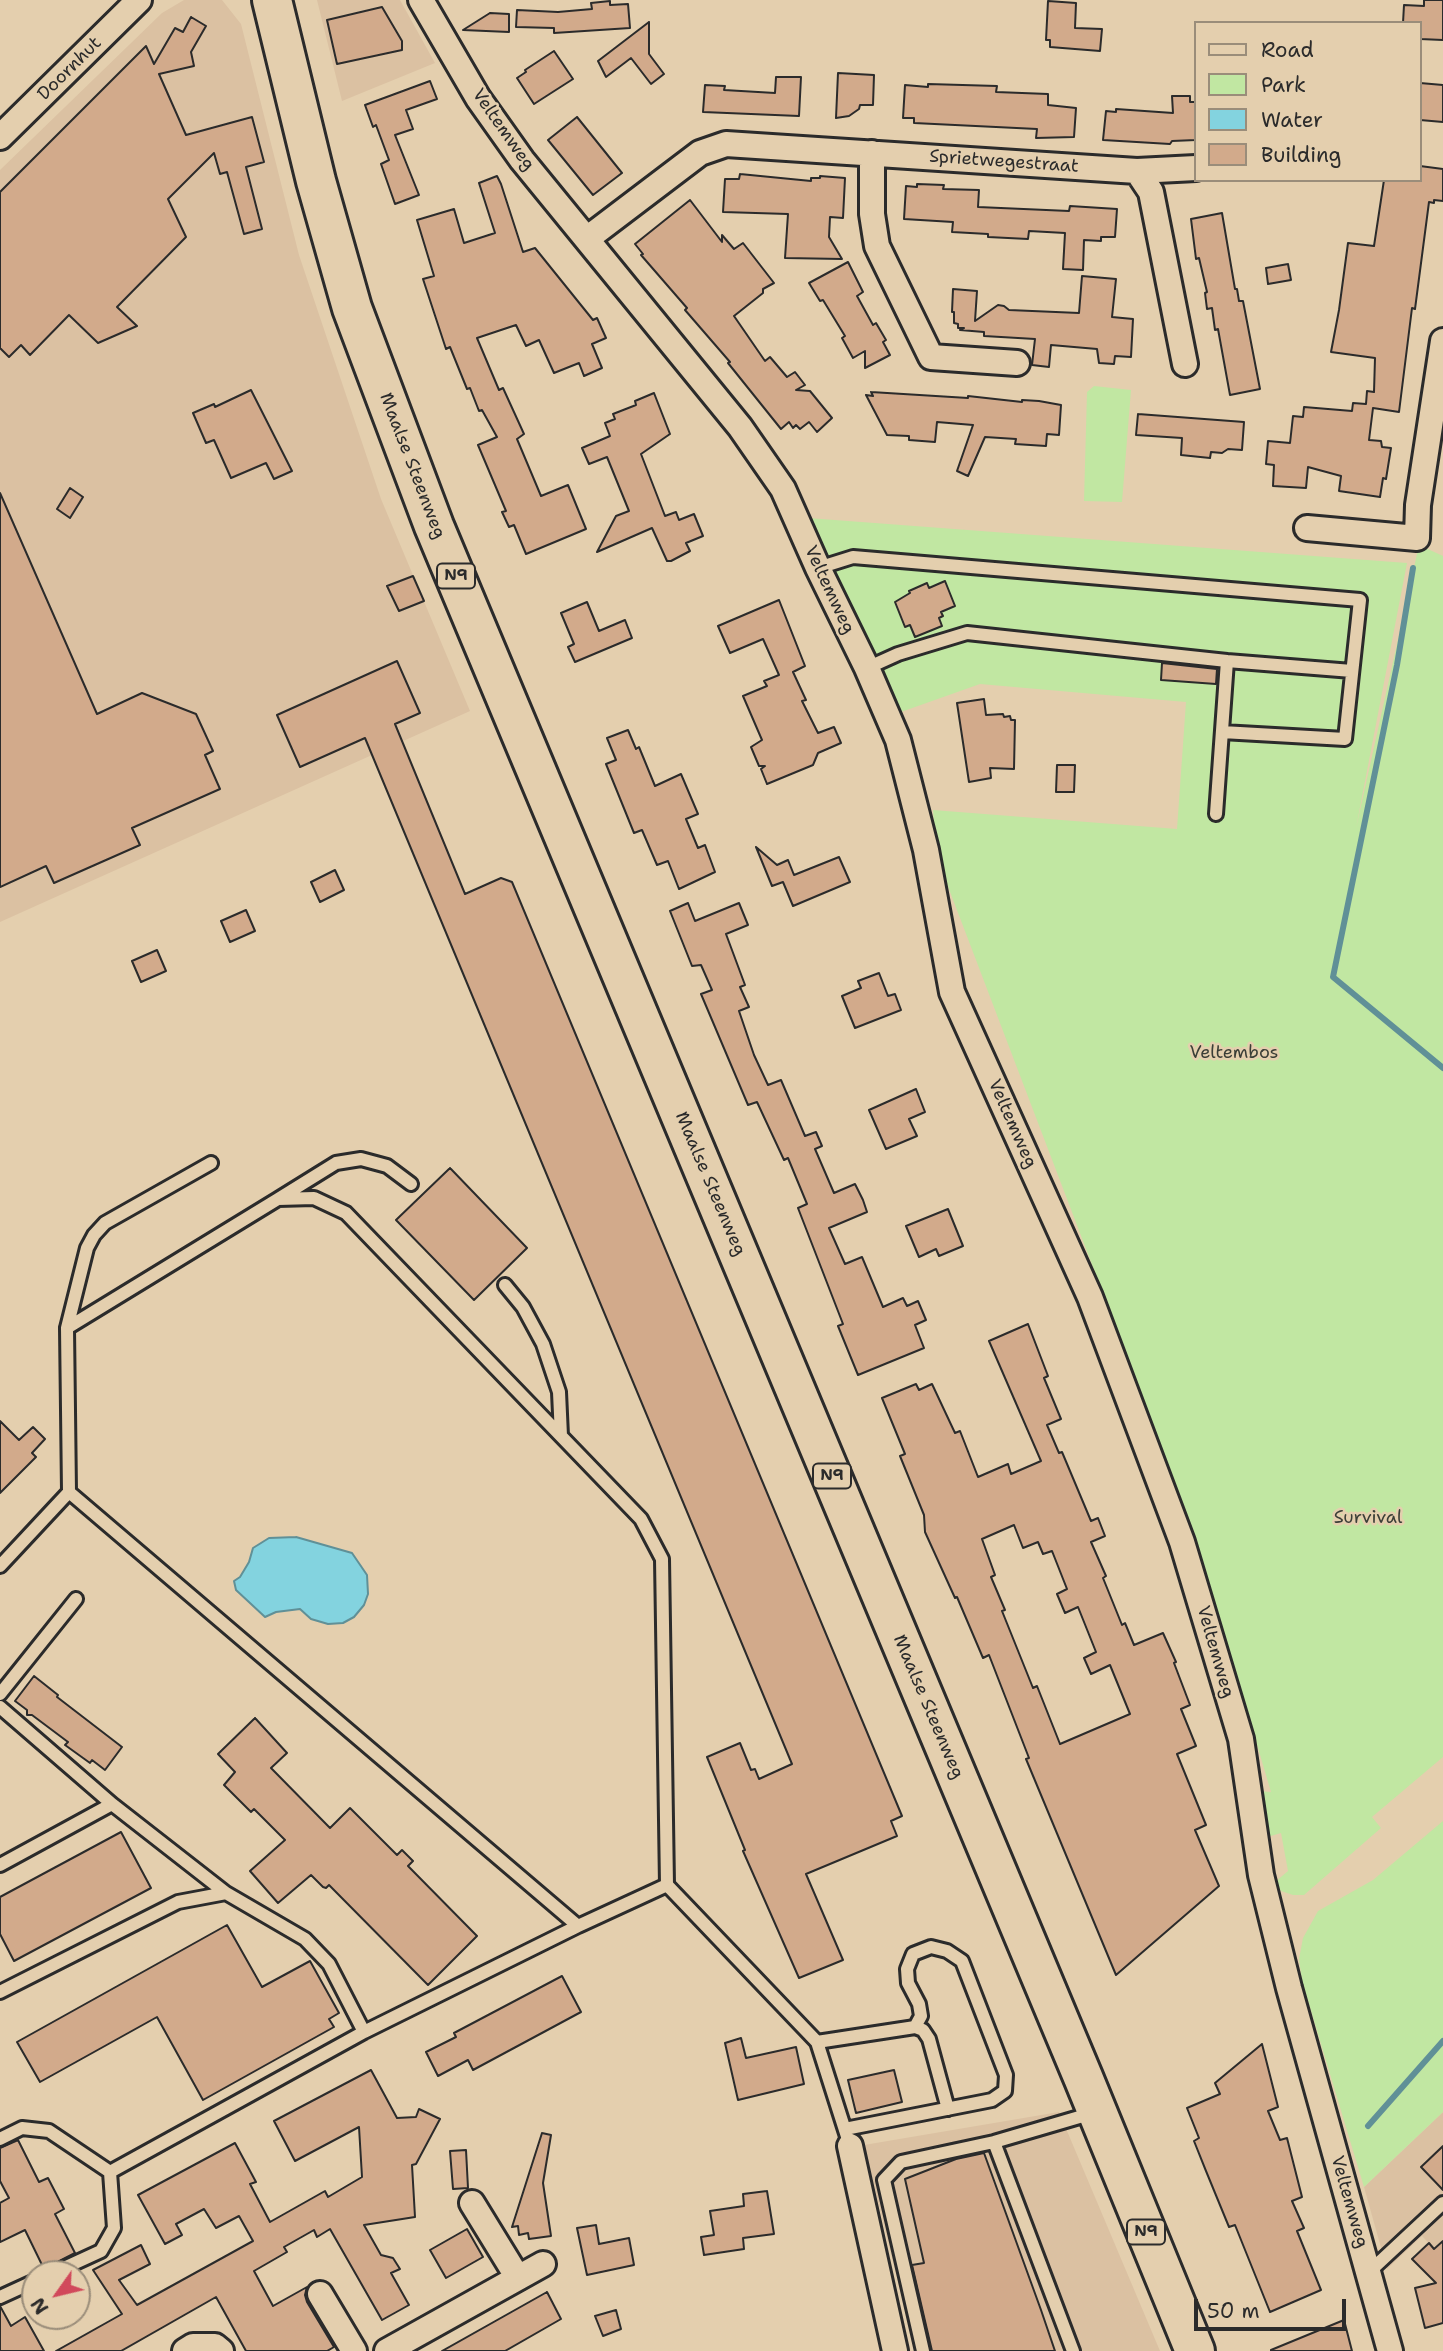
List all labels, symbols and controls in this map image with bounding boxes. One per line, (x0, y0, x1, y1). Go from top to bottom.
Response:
legend (1194, 21, 1422, 182)
street label: Doornhut (34, 33, 106, 105)
text: Road (1261, 36, 1314, 64)
text: Park (1261, 71, 1306, 99)
street label: Veltemweg (467, 85, 539, 175)
text: Water (1261, 106, 1323, 134)
text: Building (1261, 141, 1341, 169)
street label: Sprietwegestraat (929, 146, 1079, 178)
street label: Maalse Steenweg (374, 390, 450, 542)
street label: Veltemweg (799, 542, 859, 638)
road number: N9 (437, 564, 475, 589)
park label: Veltembos (1189, 1042, 1279, 1064)
street label: Veltemweg (983, 1076, 1041, 1172)
street label: Maalse Steenweg (670, 1109, 750, 1259)
road number: N9 (813, 1464, 851, 1488)
park label: Survival (1334, 1507, 1402, 1529)
street label: Veltemweg (1192, 1603, 1238, 1701)
street label: Maalse Steenweg (888, 1632, 968, 1782)
street label: Veltemweg (1326, 2153, 1372, 2251)
road number: N9 (1127, 2220, 1165, 2244)
north arrow (21, 2260, 91, 2330)
scale bar (1198, 2284, 1350, 2328)
text: N (25, 2293, 54, 2319)
text: 50 m (1207, 2297, 1260, 2325)

